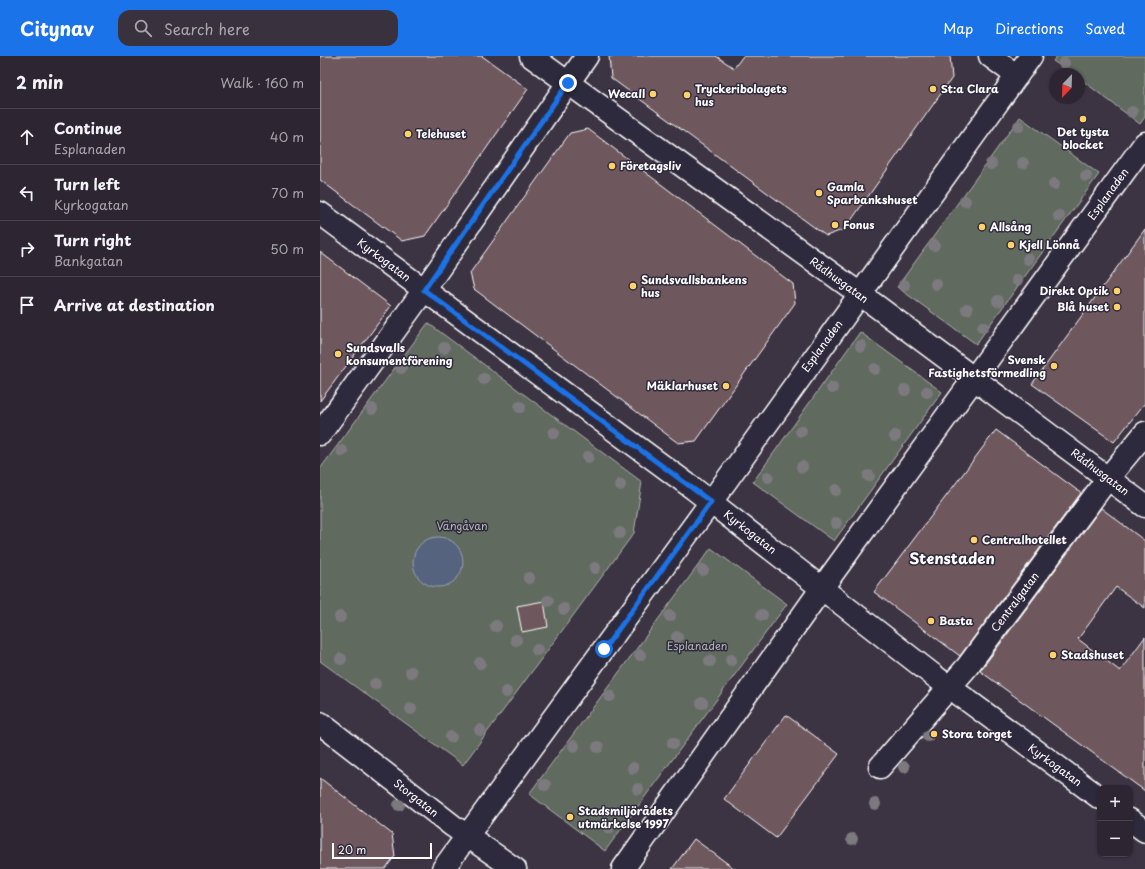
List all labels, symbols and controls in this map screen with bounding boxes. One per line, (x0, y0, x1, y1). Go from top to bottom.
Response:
search box (118, 10, 398, 46)
text: Citynav (20, 14, 94, 42)
icon: search (132, 17, 154, 39)
text: Search here (164, 17, 250, 40)
text: Map (943, 18, 973, 39)
text: Directions (995, 18, 1063, 39)
text: Saved (1085, 18, 1125, 39)
north arrow (1049, 68, 1085, 104)
text: 2 min (16, 69, 63, 95)
text: Walk · 160 m (221, 73, 304, 92)
route end (559, 74, 577, 92)
place label: Tryckeribolagets hus (695, 80, 787, 110)
place label: St:a Clara (941, 80, 999, 97)
marker: St:a Clara (928, 84, 938, 94)
place label: Wecall (608, 85, 645, 102)
marker: Wecall (648, 89, 658, 99)
marker: Tryckeribolagets hus (682, 90, 692, 100)
marker: Det tysta blocket (1078, 114, 1088, 124)
text: Continue (54, 116, 122, 139)
place label: Det tysta blocket (1057, 123, 1110, 153)
place label: Telehuset (416, 125, 467, 142)
icon: ahead (16, 126, 38, 148)
text: 40 m (270, 127, 304, 146)
marker: Telehuset (403, 129, 413, 139)
text: Esplanaden (54, 139, 126, 158)
place label: Företagsliv (620, 157, 682, 174)
marker: Företagsliv (607, 161, 617, 171)
street label: Esplanaden (1083, 164, 1132, 223)
text: Turn left (54, 172, 120, 195)
place label: Gamla Sparbankshuset (827, 178, 918, 208)
icon: left (16, 182, 38, 204)
text: 70 m (271, 183, 304, 202)
marker: Gamla Sparbankshuset (814, 188, 824, 198)
text: Kyrkogatan (54, 195, 129, 214)
place label: Fonus (843, 216, 875, 233)
place label: Allsång (990, 218, 1031, 235)
marker: Fonus (830, 220, 840, 230)
marker: Allsång (977, 222, 987, 232)
text: Turn right (54, 228, 131, 251)
street label: Kyrkogatan (354, 234, 415, 285)
place label: Kjell Lönnå (1019, 236, 1080, 253)
icon: right (16, 238, 38, 260)
text: 50 m (270, 239, 304, 258)
marker: Kjell Lönnå (1006, 240, 1016, 250)
text: Bankgatan (54, 251, 123, 270)
street label: Rådhusgatan (806, 252, 872, 307)
place label: Sundsvallsbankens hus (641, 271, 747, 301)
marker: Sundsvallsbankens hus (628, 281, 638, 291)
place label: Direkt Optik (1040, 282, 1110, 299)
marker: Direkt Optik (1112, 286, 1122, 296)
text: Arrive at destination (54, 293, 215, 316)
icon: arrive (16, 294, 38, 316)
place label: Blå huset (1057, 298, 1110, 315)
marker: Blå huset (1112, 302, 1122, 312)
street label: Esplanaden (797, 316, 846, 375)
place label: Sundsvalls konsumentförening (346, 339, 453, 369)
marker: Sundsvalls konsumentförening (333, 349, 343, 359)
place label: Svensk Fastighetsförmedling (928, 351, 1047, 381)
marker: Svensk Fastighetsförmedling (1049, 361, 1059, 371)
place label: Mäklarhuset (647, 377, 719, 394)
marker: Mäklarhuset (721, 381, 731, 391)
street label: Rådhusgatan (1068, 444, 1133, 499)
street label: Kyrkogatan (720, 505, 780, 558)
park label: Vängåvan (436, 517, 488, 534)
place label: Centralhotellet (982, 531, 1067, 548)
marker: Centralhotellet (969, 535, 979, 545)
district label: Stenstaden (909, 546, 995, 569)
street label: Centralgatan (986, 568, 1043, 635)
place label: Basta (939, 612, 973, 629)
marker: Basta (926, 616, 936, 626)
park label: Esplanaden (667, 637, 727, 654)
route start (595, 640, 613, 658)
place label: Stadshuset (1061, 646, 1125, 663)
marker: Stadshuset (1048, 650, 1058, 660)
place label: Stora torget (942, 725, 1012, 742)
marker: Stora torget (929, 729, 939, 739)
street label: Kyrkogatan (1025, 739, 1086, 790)
street label: Storgatan (390, 775, 442, 821)
map controls (1097, 785, 1133, 857)
button: + (1097, 785, 1133, 821)
place label: Stadsmiljörådets utmärkelse 1997 (578, 802, 674, 832)
marker: Stadsmiljörådets utmärkelse 1997 (565, 812, 575, 822)
button: − (1097, 821, 1133, 857)
scale bar (332, 841, 432, 860)
text: 20 m (338, 841, 366, 858)

